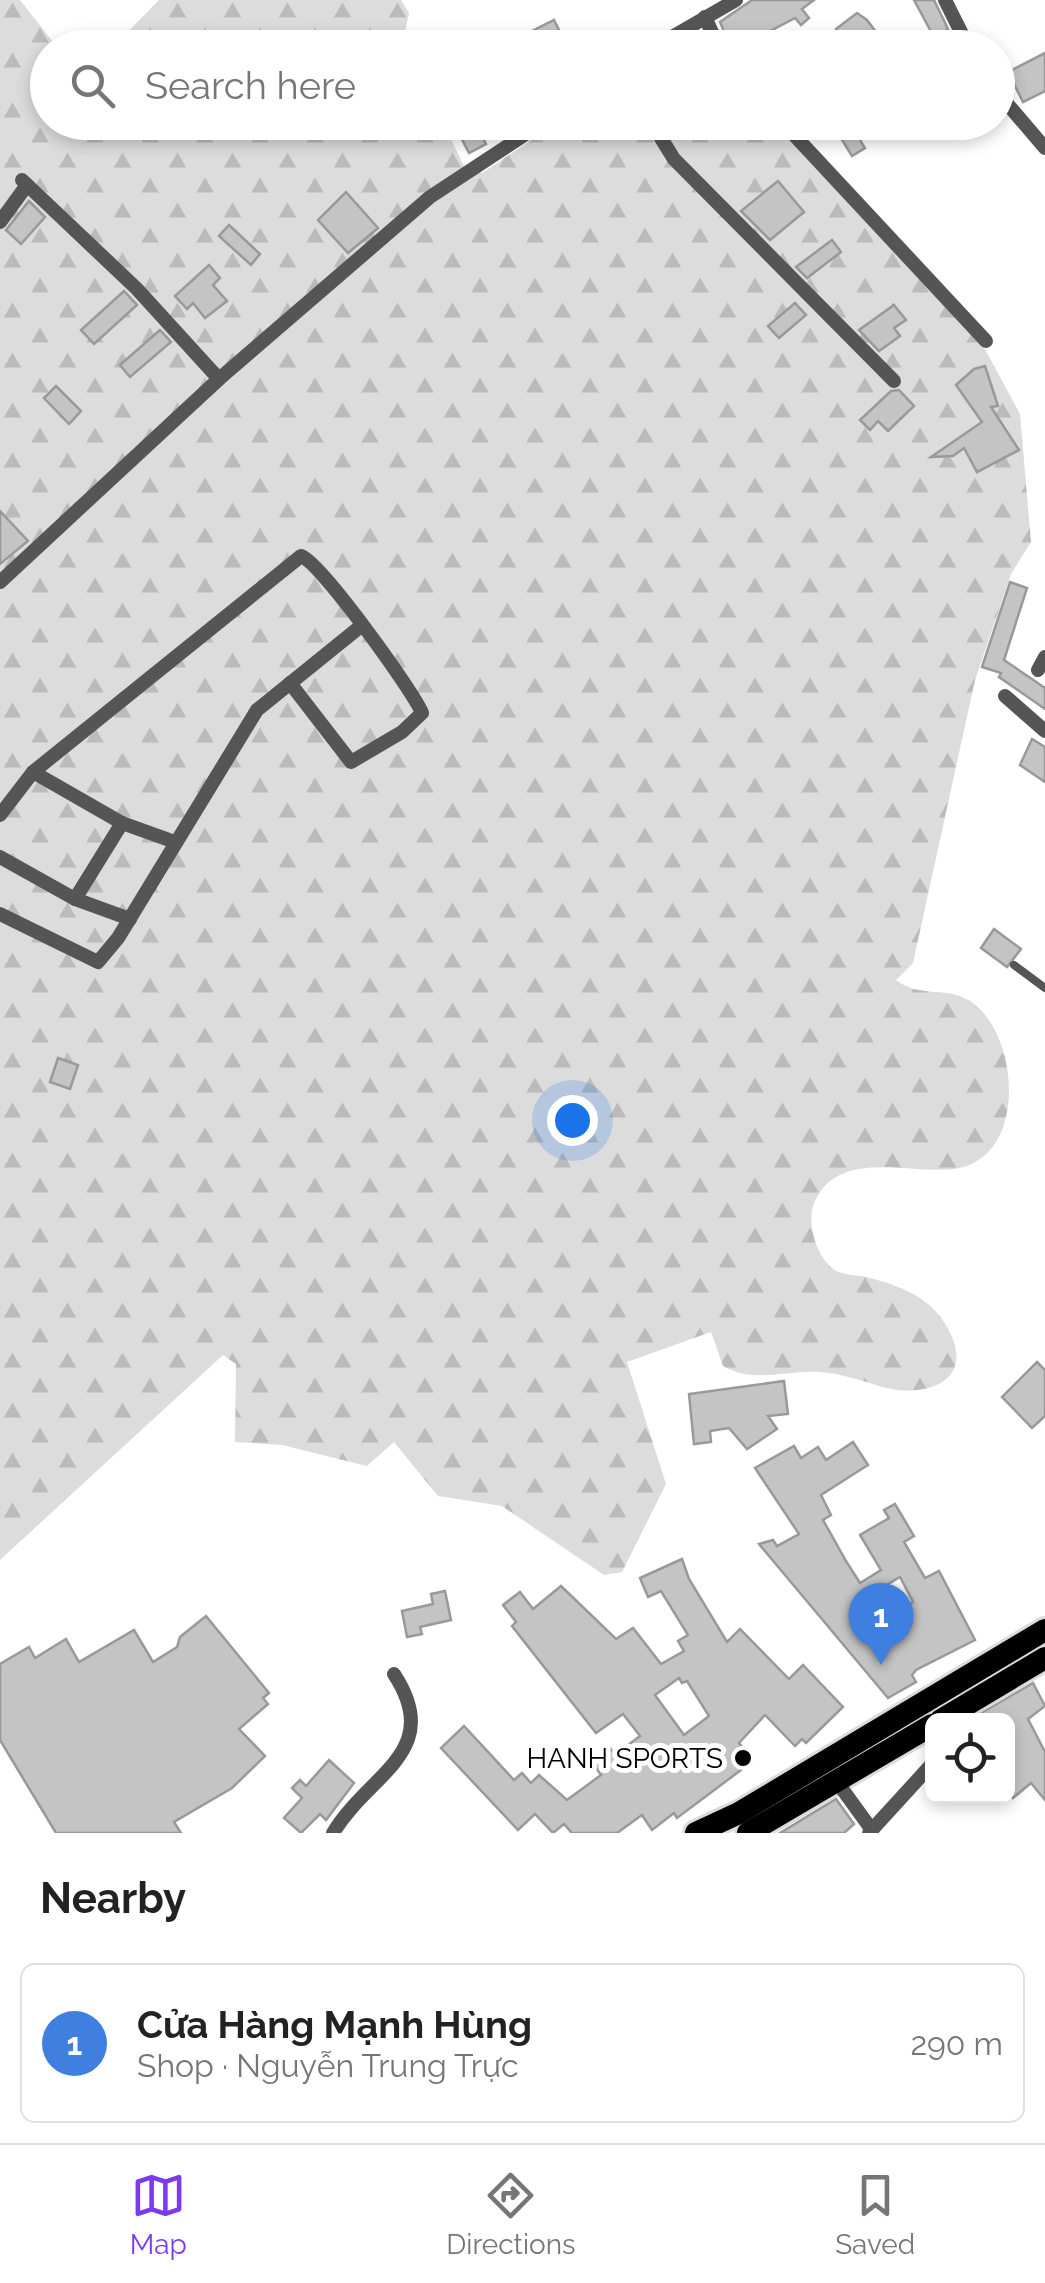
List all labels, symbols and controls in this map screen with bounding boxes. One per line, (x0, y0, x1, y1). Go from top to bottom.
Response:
search box (30, 30, 1015, 140)
icon: search (65, 58, 120, 113)
text: Search here (145, 63, 356, 108)
your location (547, 1095, 598, 1146)
pin: 1 (848, 1582, 914, 1665)
map controls (925, 1713, 1015, 1803)
button: locate (925, 1713, 1015, 1803)
place label: HANH SPORTS (526, 1742, 723, 1775)
marker: HANH SPORTS (732, 1747, 754, 1769)
text: Nearby (40, 1874, 186, 1923)
text: Cửa Hàng Mạnh Hùng (137, 2002, 532, 2047)
text: 1 (67, 2025, 82, 2062)
text: 290 m (910, 2025, 1003, 2062)
text: Shop · Nguyễn Trung Trực (137, 2047, 519, 2084)
tab: Map (130, 2168, 187, 2261)
tab: Directions (446, 2168, 576, 2261)
tab: Saved (835, 2168, 915, 2261)

